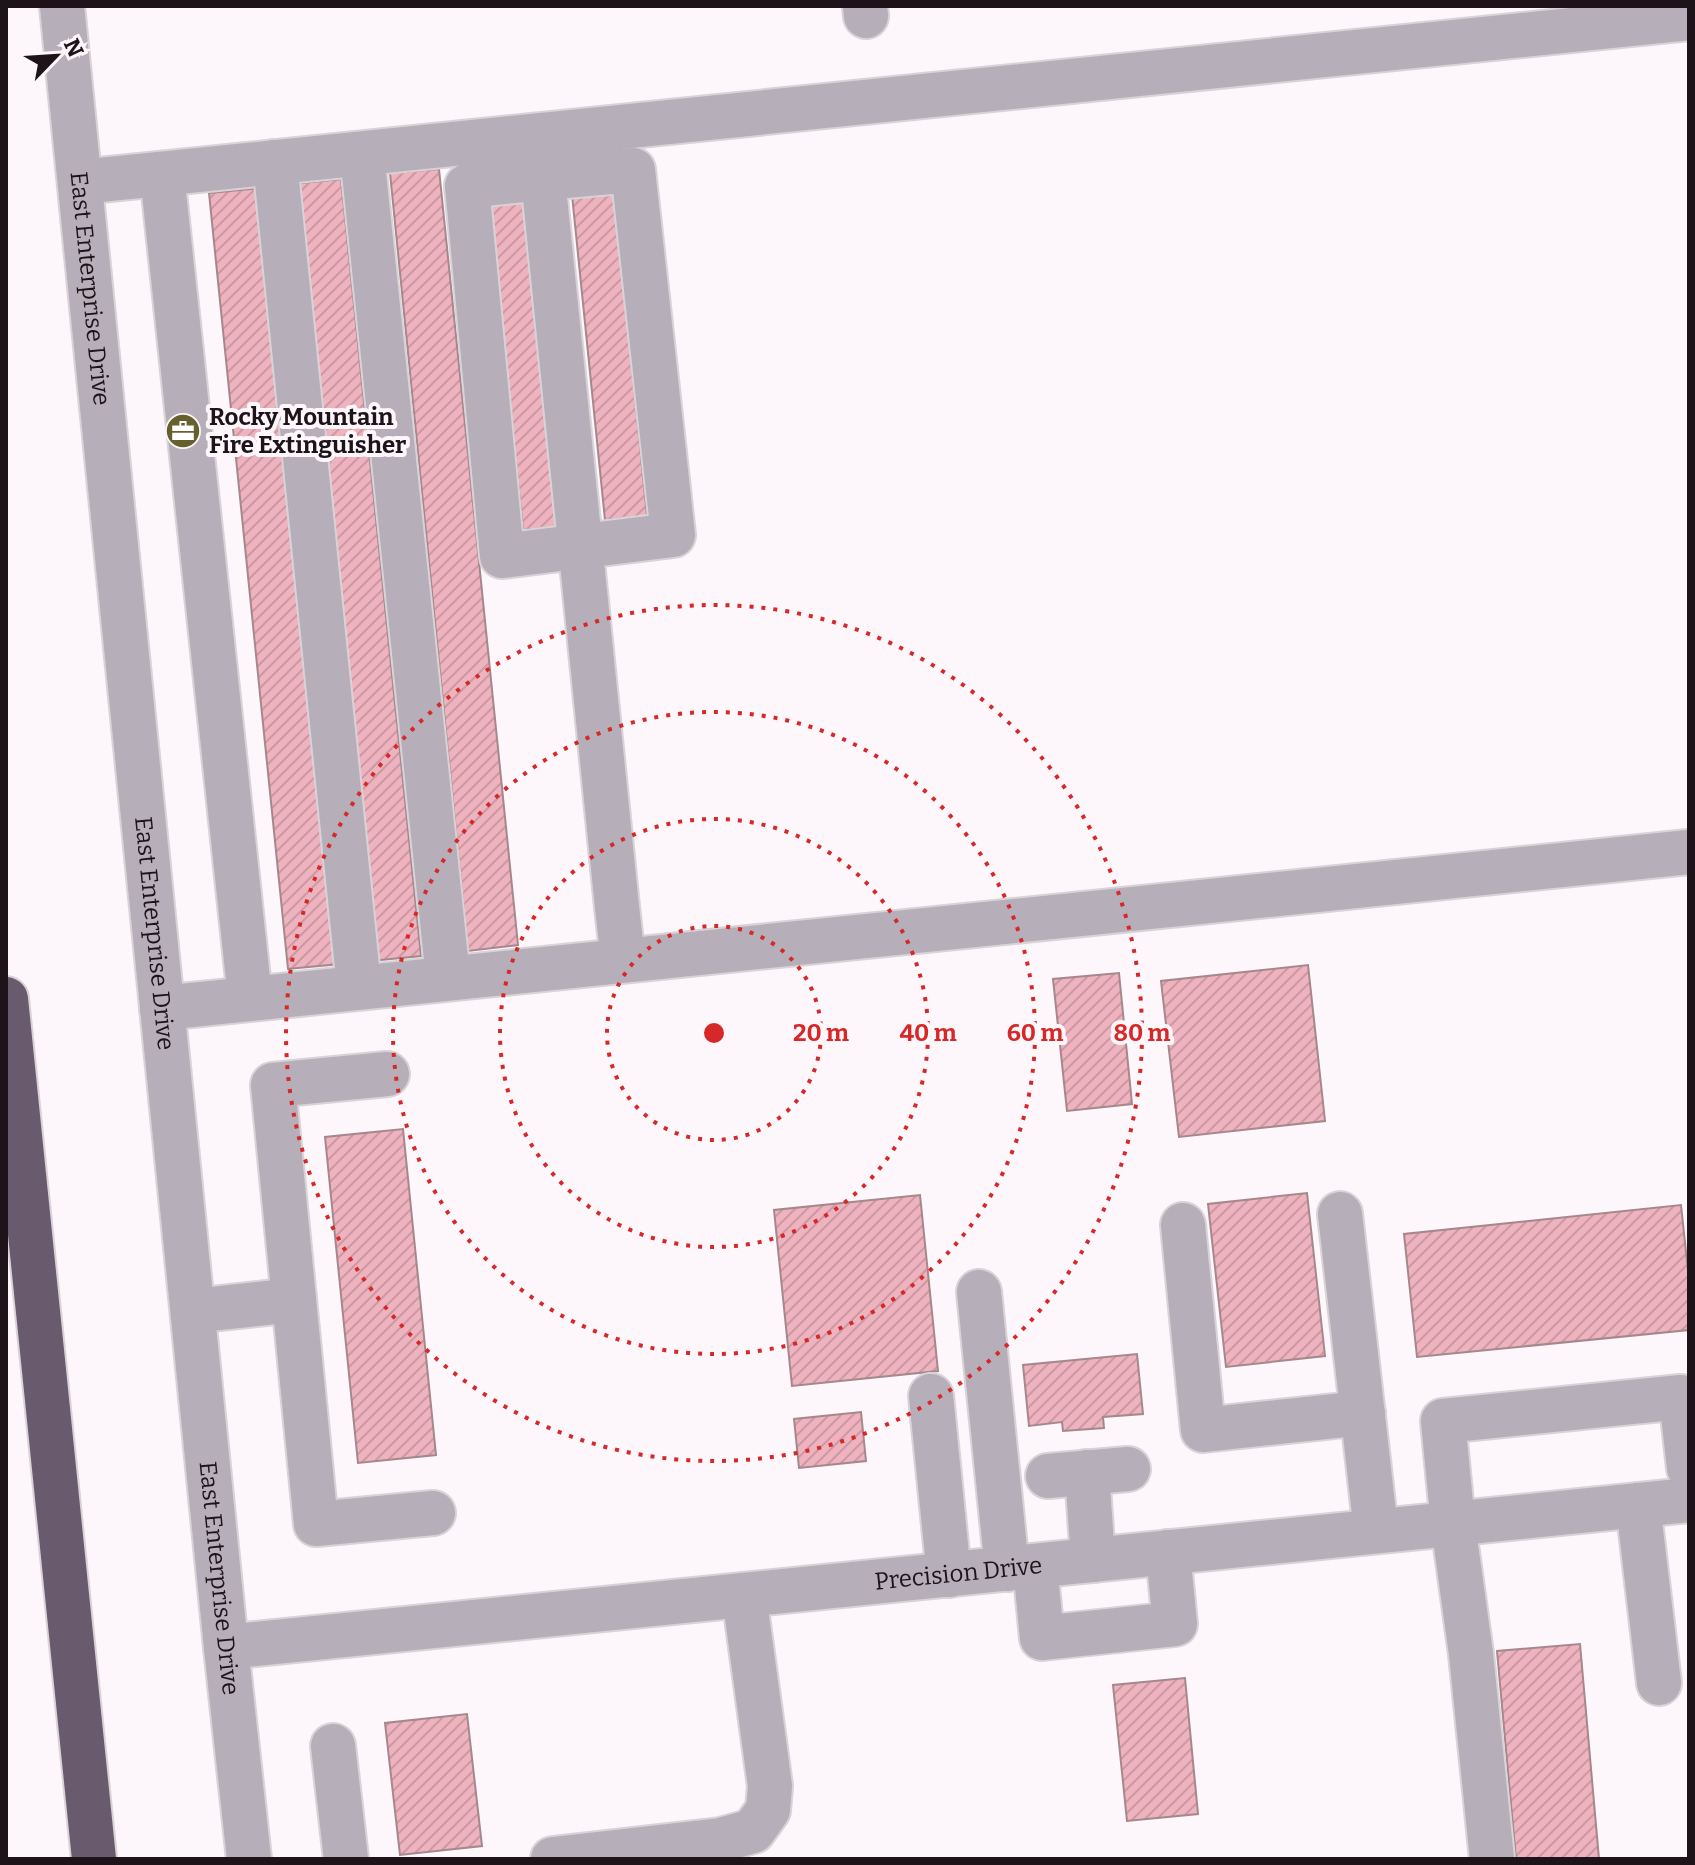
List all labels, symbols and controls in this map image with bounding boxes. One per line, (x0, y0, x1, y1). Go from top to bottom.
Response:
north arrow (16, 16, 96, 96)
text: N (58, 34, 90, 61)
street label: East Enterprise Drive (65, 170, 116, 407)
place label: Rocky Mountain Fire Extinguisher (209, 403, 406, 459)
office icon: Rocky Mountain Fire Extinguisher (164, 412, 202, 450)
street label: East Enterprise Drive (129, 815, 180, 1052)
centre of rings (700, 1019, 728, 1047)
text: 20 m (793, 1019, 849, 1047)
text: 40 m (899, 1019, 957, 1047)
text: 60 m (1007, 1019, 1063, 1047)
text: 80 m (1114, 1019, 1171, 1047)
street label: East Enterprise Drive (194, 1460, 245, 1696)
street label: Precision Drive (873, 1551, 1043, 1596)

